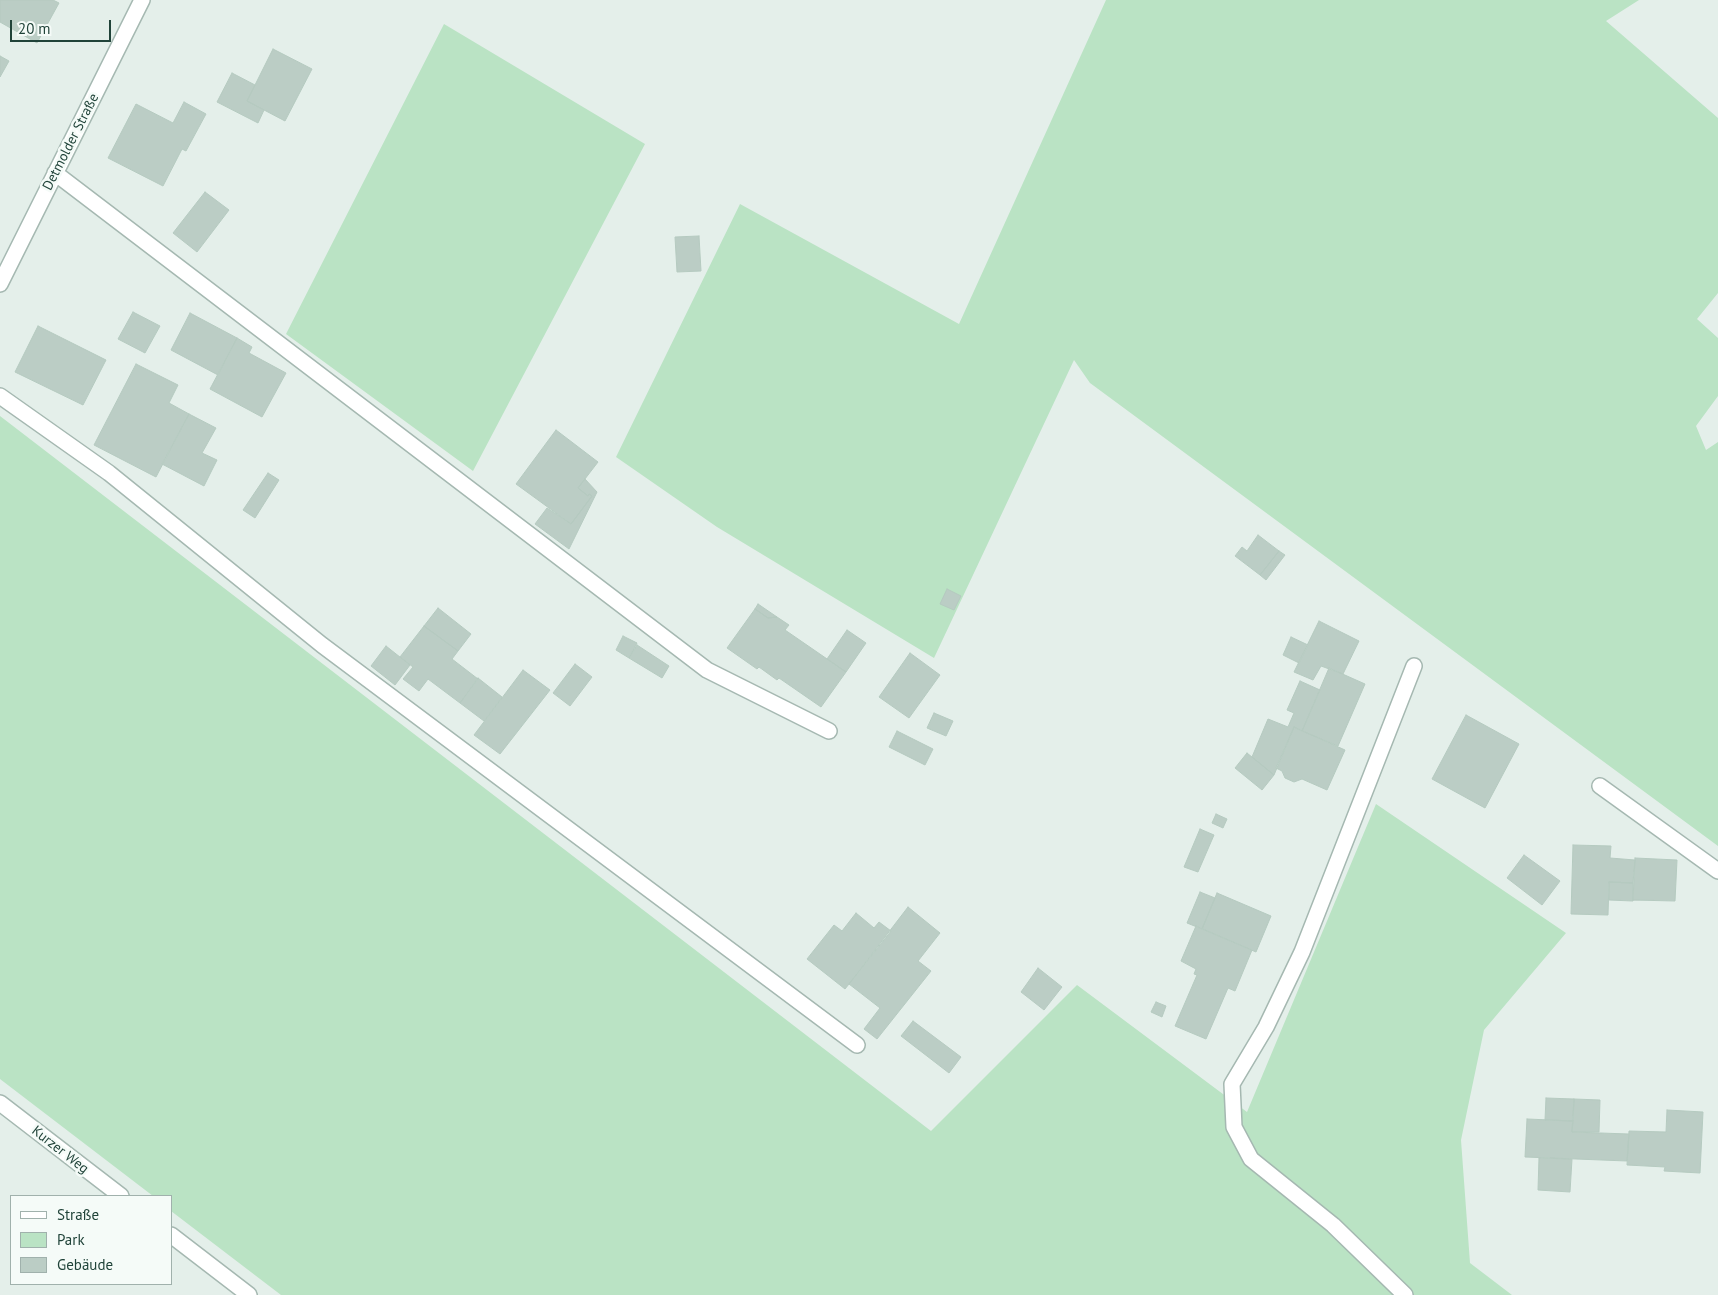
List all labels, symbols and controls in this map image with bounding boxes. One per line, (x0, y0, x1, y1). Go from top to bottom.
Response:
scale bar (12, 10, 114, 42)
text: 20 m (18, 19, 51, 38)
street label: Detmolder Straße (39, 91, 103, 193)
street label: Kurzer Weg (28, 1123, 92, 1177)
legend (10, 1195, 172, 1285)
text: Straße (57, 1205, 99, 1224)
text: Park (57, 1230, 85, 1249)
text: Gebäude (57, 1255, 113, 1274)

